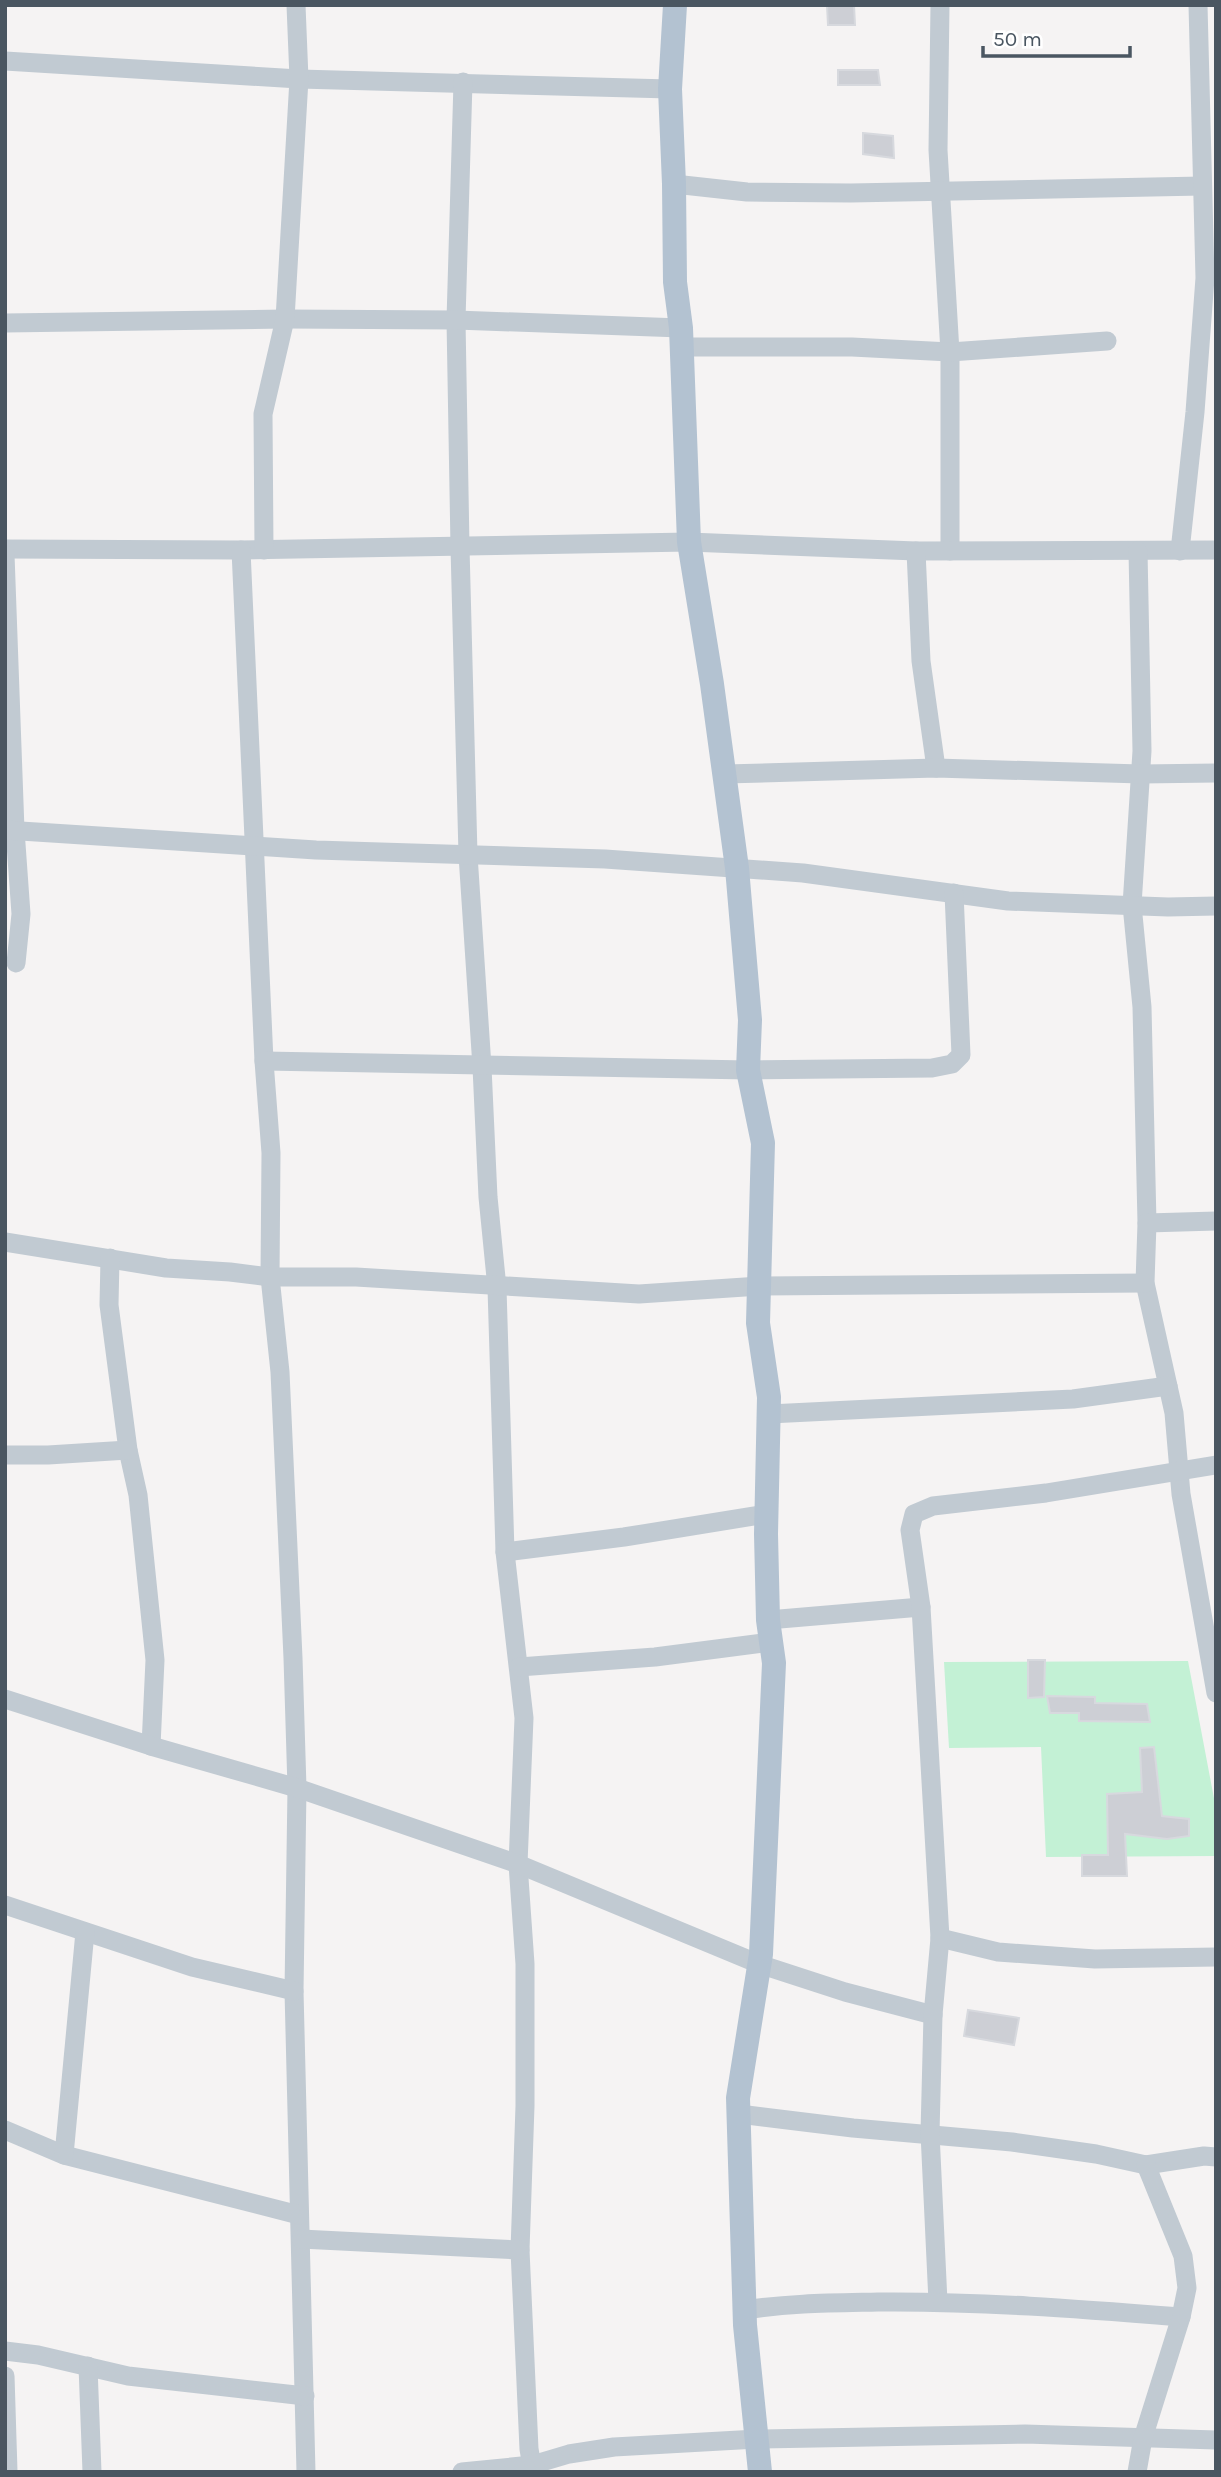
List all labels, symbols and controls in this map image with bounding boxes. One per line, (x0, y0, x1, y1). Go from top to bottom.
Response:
scale bar (983, 14, 1130, 58)
text: 50 m (993, 27, 1042, 51)

